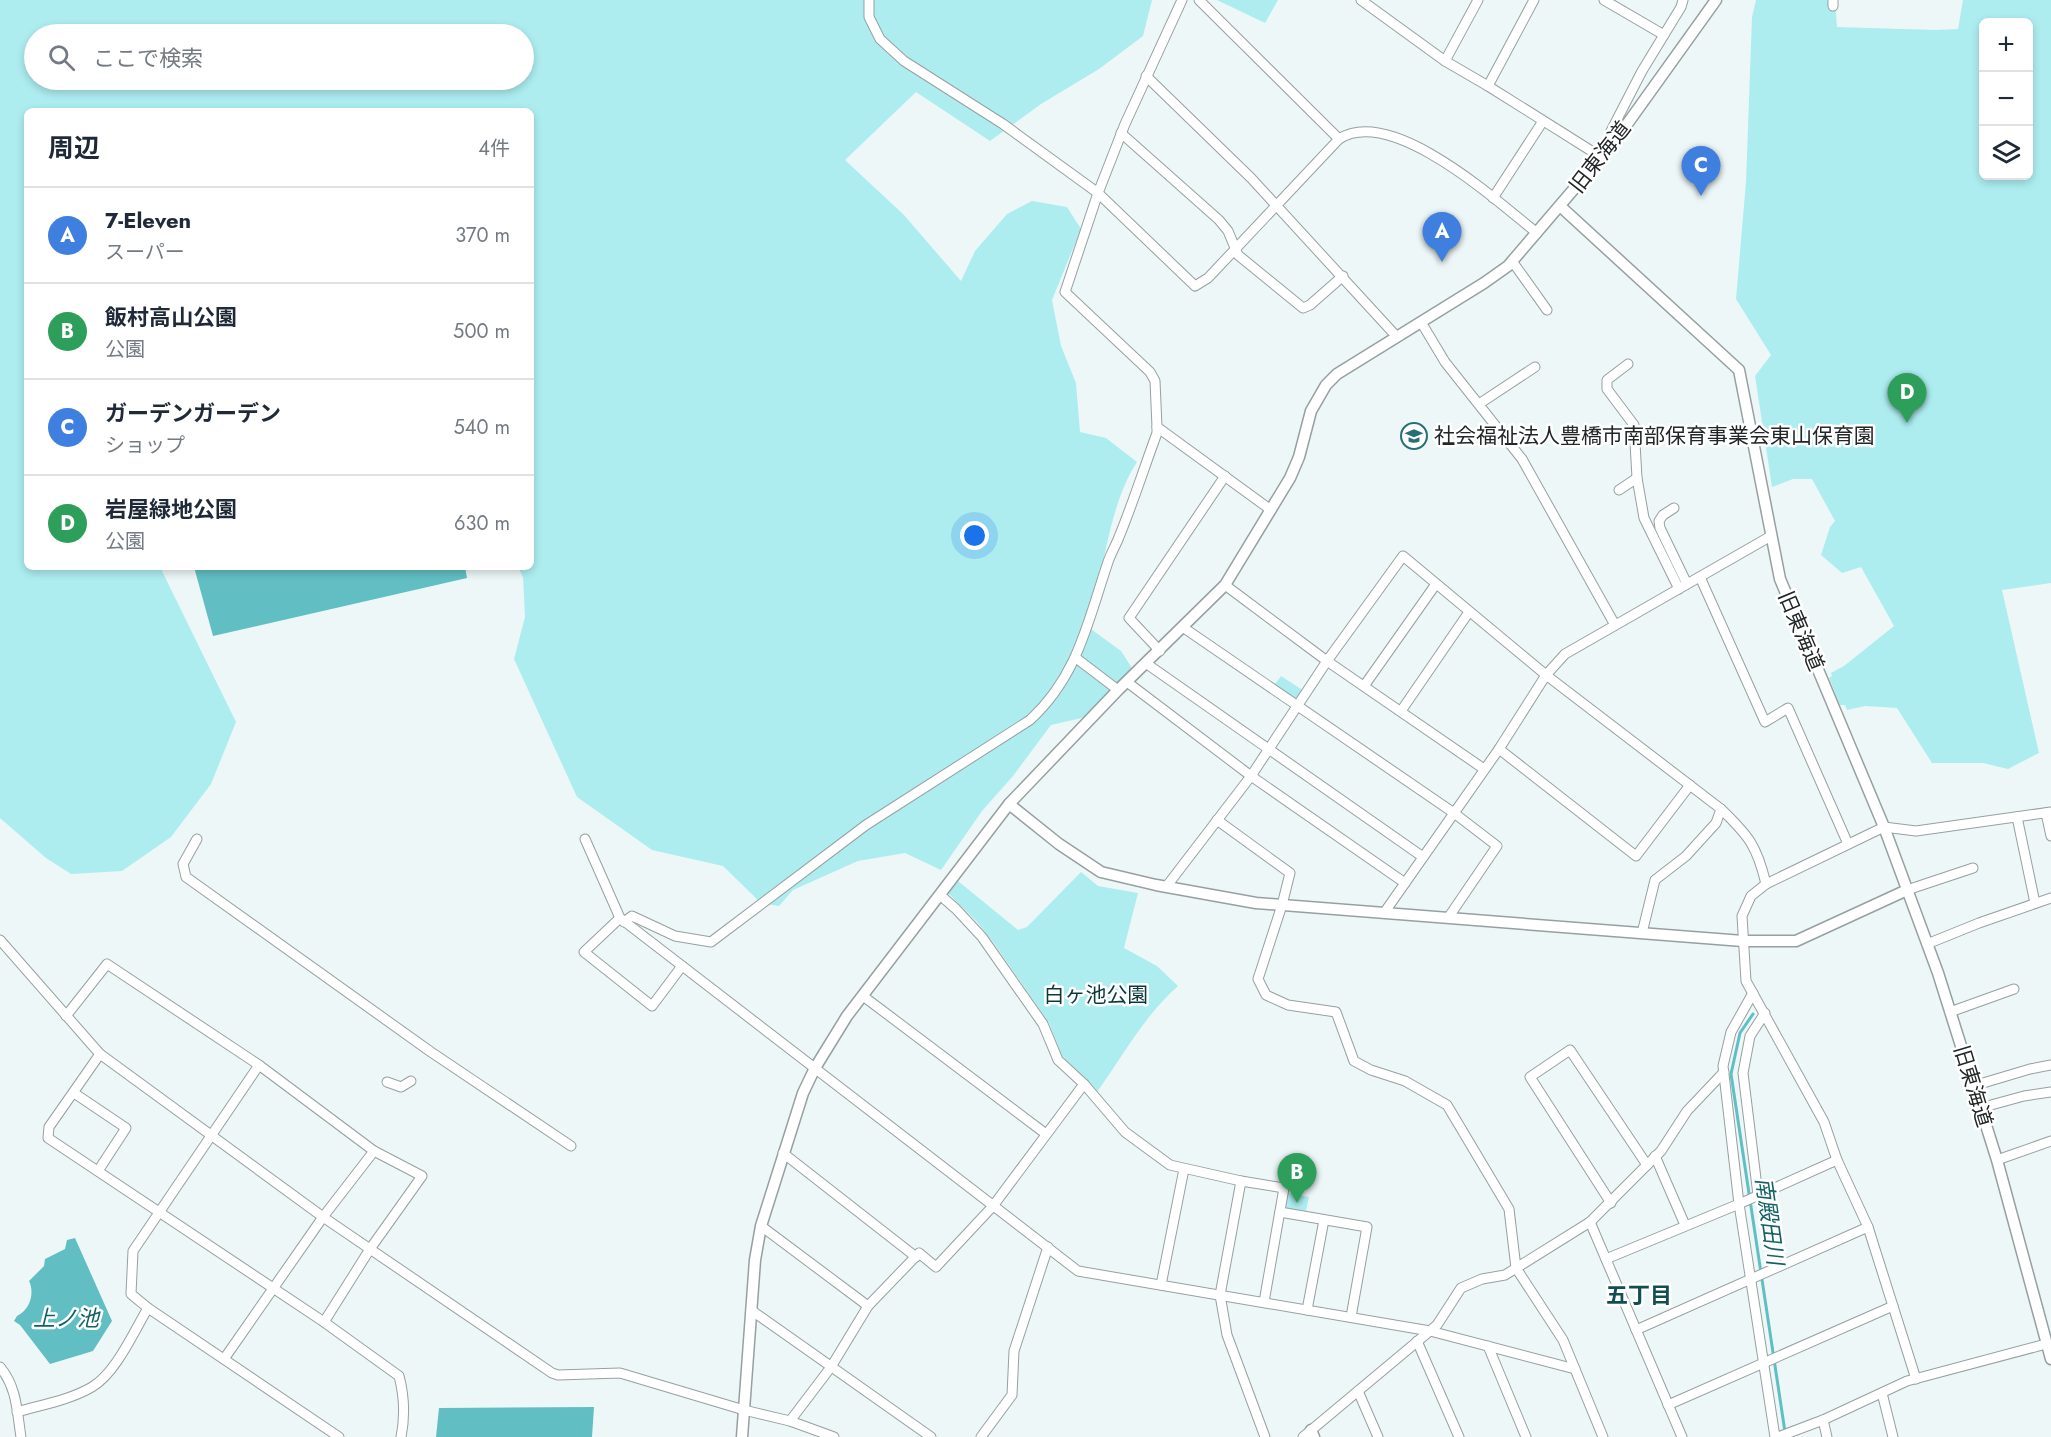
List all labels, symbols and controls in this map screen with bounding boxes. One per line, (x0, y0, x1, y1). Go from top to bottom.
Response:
map controls (1979, 18, 2033, 180)
button: + (1979, 18, 2033, 72)
search box (24, 24, 534, 90)
icon: search (45, 41, 78, 74)
text: ここで検索 (93, 42, 203, 74)
button: − (1979, 72, 2033, 126)
street label: 旧東海道 (1562, 115, 1638, 199)
button: layers (1979, 126, 2033, 180)
text: 周辺 (48, 129, 100, 167)
text: 4件 (478, 134, 510, 163)
pin: C (1682, 146, 1720, 196)
text: 7-Eleven (105, 204, 191, 236)
pin: A (1422, 212, 1462, 262)
text: A (60, 221, 75, 250)
text: 370 m (455, 221, 510, 250)
text: スーパー (105, 238, 185, 267)
text: 飯村高山公園 (105, 301, 237, 333)
text: B (61, 317, 74, 346)
text: 500 m (453, 317, 510, 346)
text: 公園 (105, 335, 145, 364)
pin: D (1888, 374, 1926, 423)
text: ガーデンガーデン (105, 397, 281, 429)
text: C (60, 413, 75, 442)
text: 540 m (453, 413, 510, 442)
school or university icon: 社会福祉法人豊橋市南部保育事業会東山保育園 (1399, 421, 1429, 451)
place label: 社会福祉法人豊橋市南部保育事業会東山保育園 (1434, 421, 1875, 451)
text: ショップ (105, 431, 185, 460)
text: 岩屋緑地公園 (105, 493, 237, 525)
text: D (60, 509, 75, 538)
text: 630 m (454, 509, 510, 538)
your location (960, 521, 989, 550)
text: 公園 (105, 527, 145, 556)
street label: 旧東海道 (1771, 586, 1831, 676)
park label: 白ヶ池公園 (1044, 980, 1149, 1010)
street label: 旧東海道 (1946, 1041, 2000, 1131)
pin: B (1278, 1154, 1316, 1203)
water label: 南殿田川 (1748, 1175, 1792, 1269)
district label: 五丁目 (1606, 1279, 1672, 1311)
water label: 上ノ池 (33, 1302, 101, 1334)

